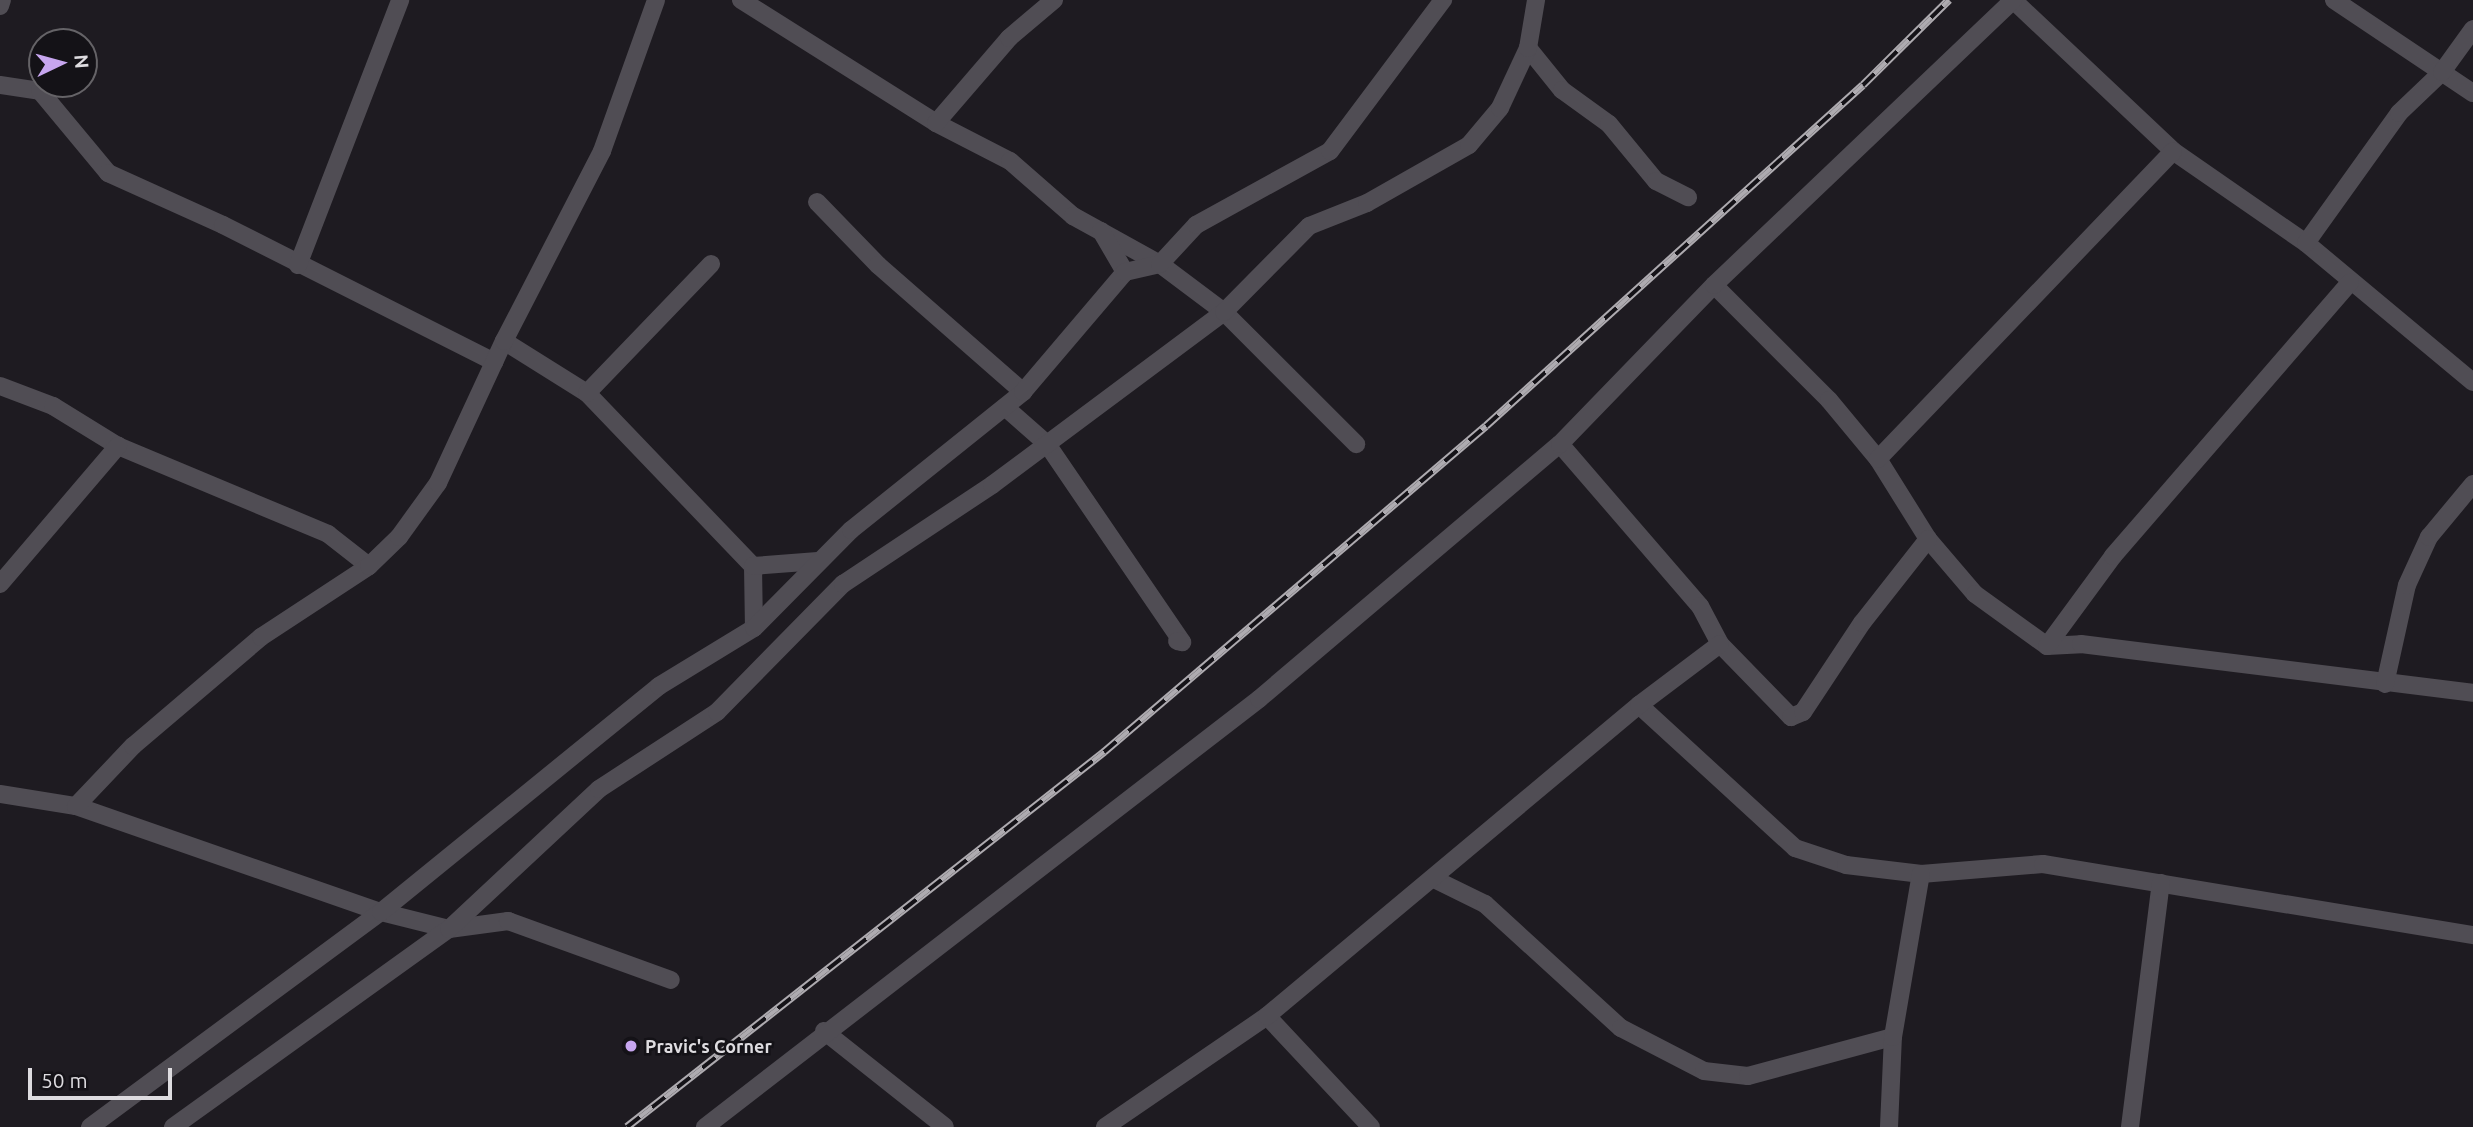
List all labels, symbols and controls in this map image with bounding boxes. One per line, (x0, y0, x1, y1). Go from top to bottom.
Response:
north arrow (28, 28, 98, 98)
text: N (70, 53, 94, 69)
place label: Pravic's Corner (645, 1035, 772, 1057)
marker: Pravic's Corner (623, 1038, 639, 1054)
scale bar (32, 1054, 175, 1098)
text: 50 m (41, 1068, 88, 1092)

